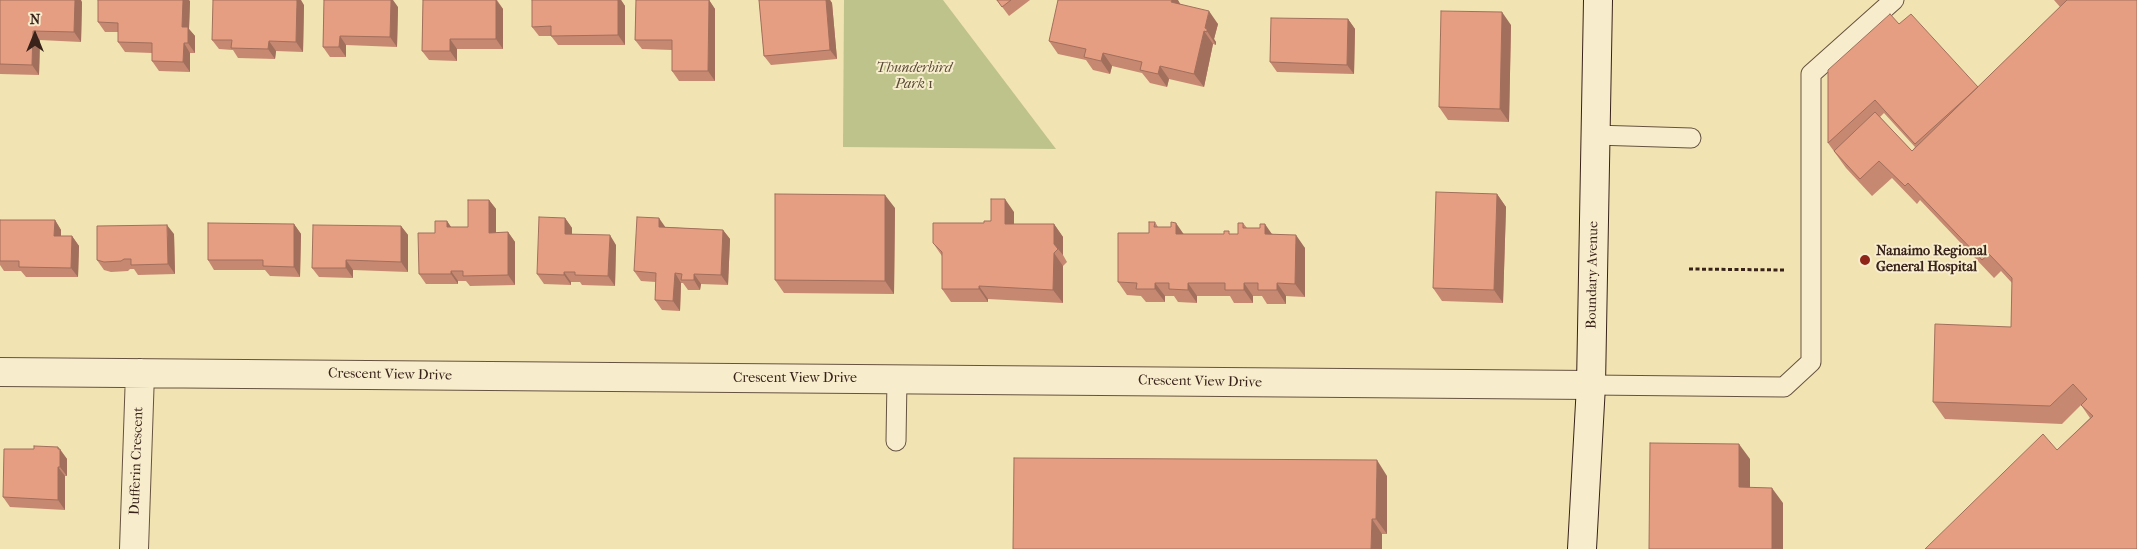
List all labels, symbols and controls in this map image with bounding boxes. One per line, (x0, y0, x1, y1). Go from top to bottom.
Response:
north arrow (10, 10, 60, 60)
text: N (30, 11, 40, 28)
park label: Thunderbird Park 1 (876, 61, 952, 94)
street label: Boundary Avenue (1584, 221, 1602, 329)
place label: Nanaimo Regional General Hospital (1876, 244, 1987, 276)
marker: Nanaimo Regional General Hospital (1858, 253, 1872, 267)
street label: Crescent View Drive (328, 366, 452, 384)
street label: Crescent View Drive (733, 371, 857, 387)
street label: Crescent View Drive (1138, 373, 1262, 391)
street label: Dufferin Crescent (127, 407, 147, 515)

